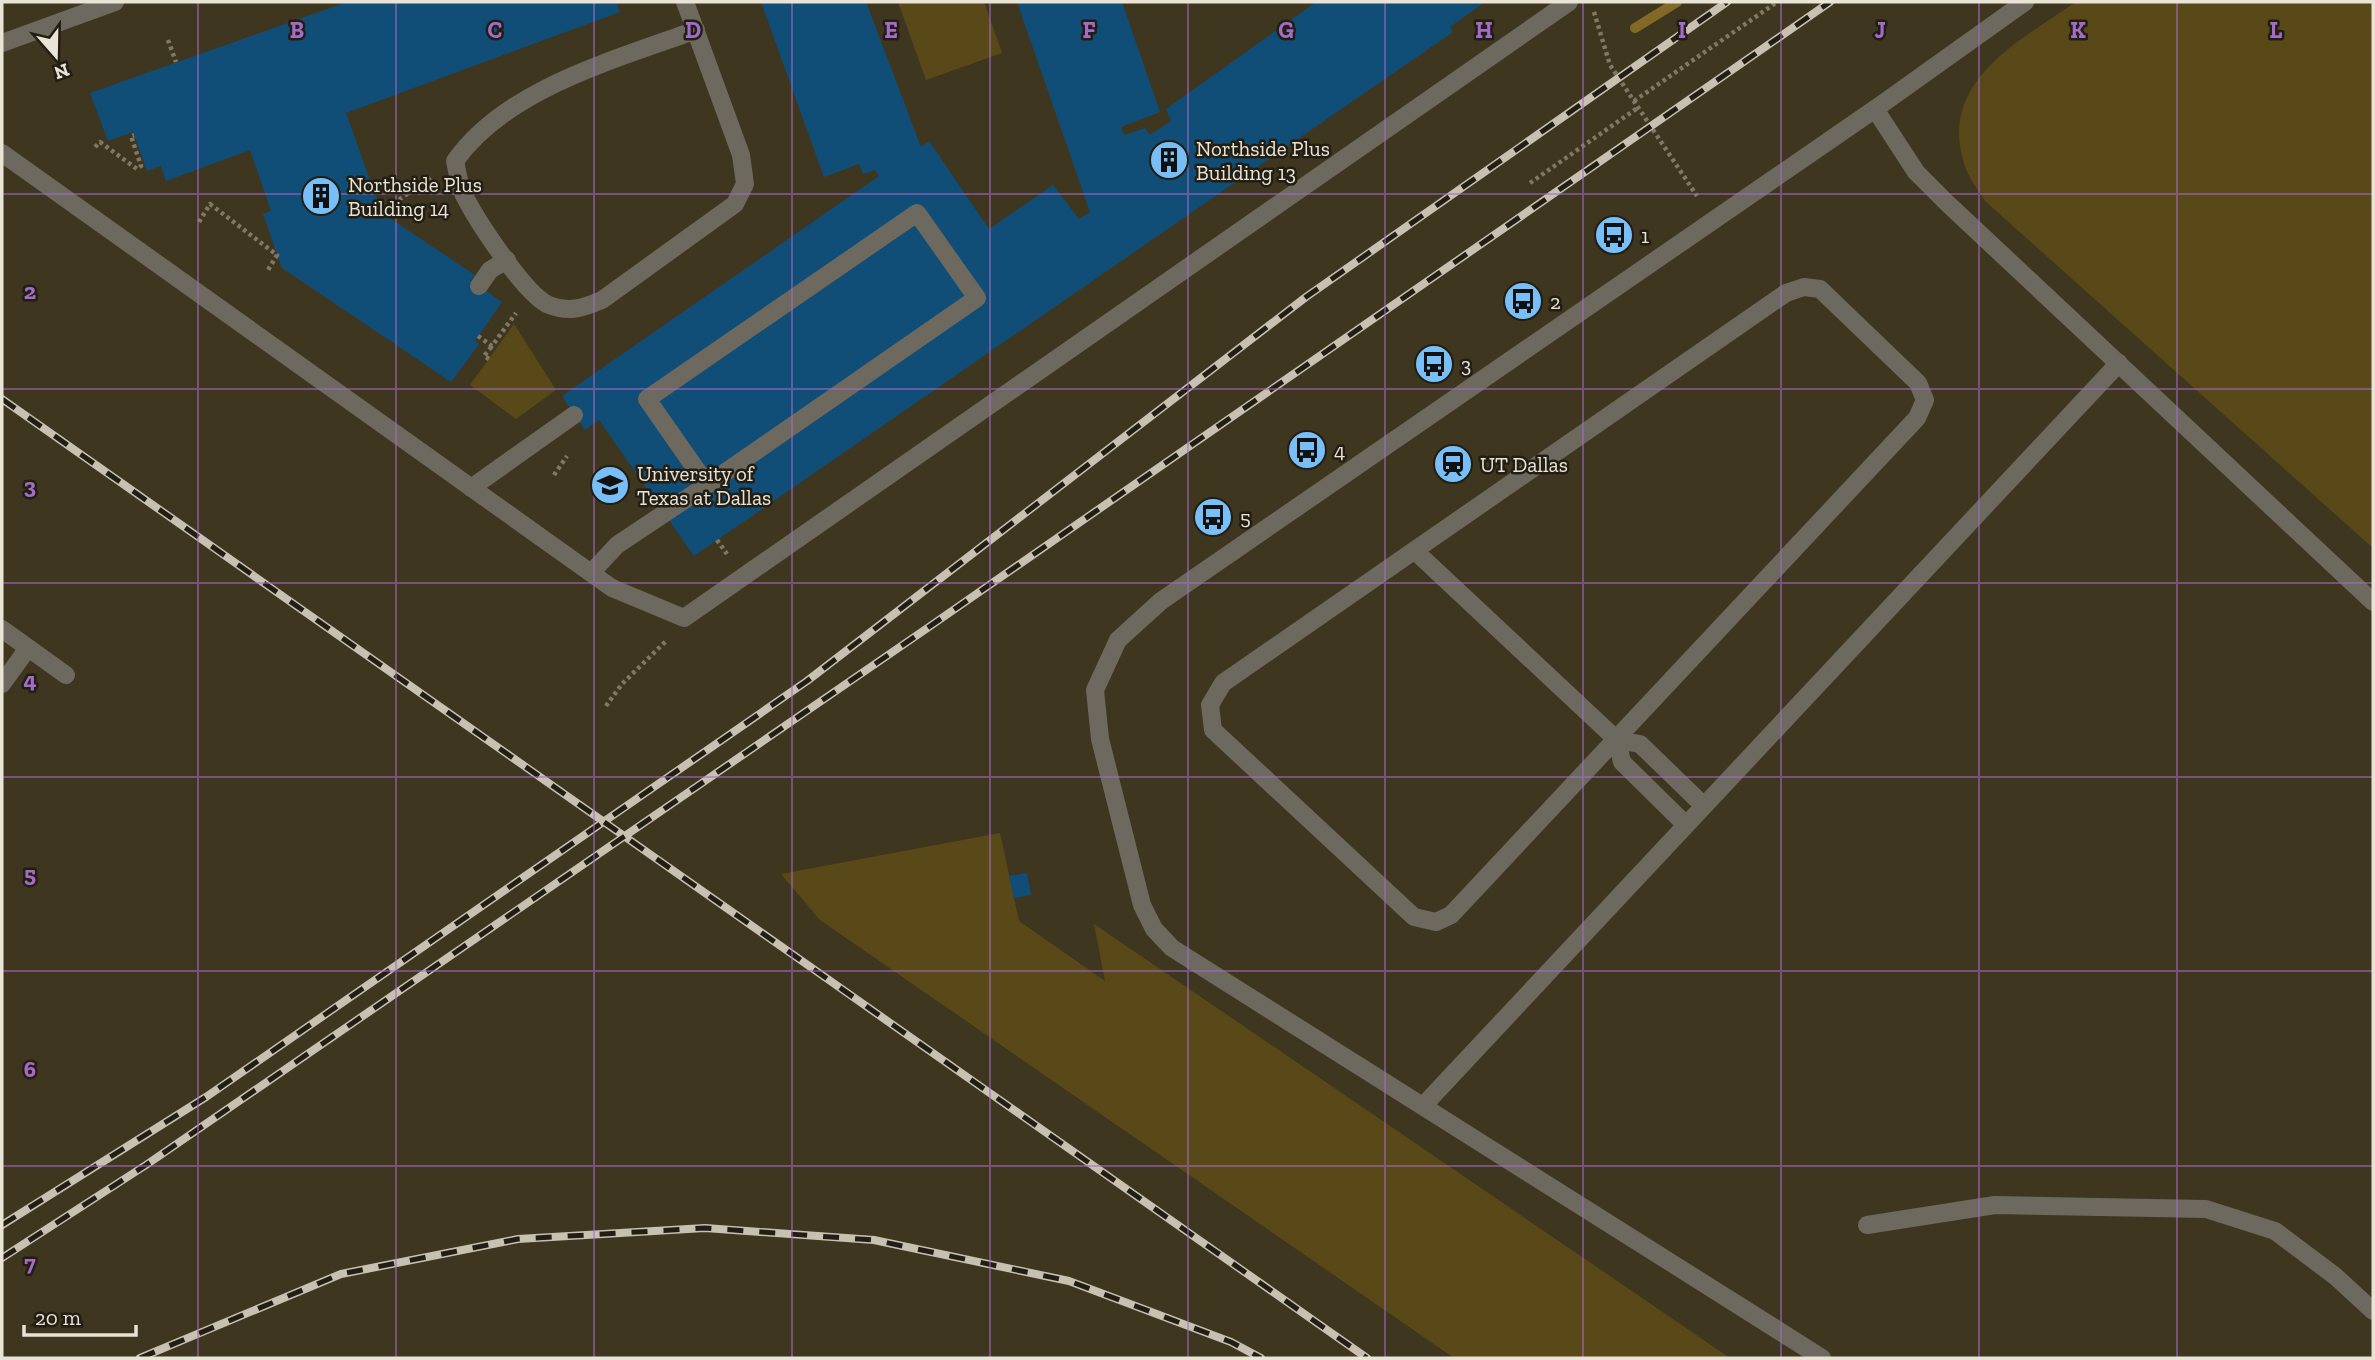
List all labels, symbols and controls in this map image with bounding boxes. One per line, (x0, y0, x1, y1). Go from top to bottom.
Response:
text: B (290, 16, 304, 44)
text: C (488, 16, 502, 44)
text: D (685, 16, 701, 44)
text: E (884, 16, 898, 44)
text: F (1082, 16, 1096, 44)
text: G (1278, 16, 1294, 44)
text: H (1475, 16, 1493, 44)
text: I (1678, 16, 1686, 44)
text: J (1874, 16, 1886, 44)
text: K (2070, 16, 2086, 44)
text: L (2270, 16, 2283, 44)
north arrow (21, 21, 91, 91)
text: N (51, 58, 72, 85)
place label: Northside Plus Building 13 (1196, 136, 1330, 185)
building icon: Northside Plus Building 13 (1148, 139, 1190, 181)
place label: Northside Plus Building 14 (348, 172, 482, 221)
building icon: Northside Plus Building 14 (300, 175, 342, 217)
bus stop icon: 1 (1593, 214, 1635, 256)
place label: 1 (1641, 223, 1649, 248)
text: 2 (24, 277, 36, 305)
bus stop icon: 2 (1502, 280, 1544, 322)
place label: 2 (1550, 289, 1561, 314)
bus stop icon: 3 (1413, 343, 1455, 385)
place label: 3 (1461, 352, 1471, 377)
bus stop icon: 4 (1286, 429, 1328, 471)
place label: 4 (1334, 438, 1345, 463)
station icon: UT Dallas (1432, 443, 1474, 485)
place label: UT Dallas (1480, 452, 1568, 477)
place label: University of Texas at Dallas (637, 461, 771, 510)
school or university icon: University of Texas at Dallas (589, 464, 631, 506)
text: 3 (24, 472, 36, 500)
bus stop icon: 5 (1192, 496, 1234, 538)
place label: 5 (1240, 505, 1251, 530)
text: 4 (23, 666, 37, 694)
text: 5 (24, 860, 36, 888)
text: 6 (24, 1055, 36, 1083)
text: 7 (24, 1249, 36, 1277)
scale bar (24, 1294, 136, 1338)
text: 20 m (35, 1305, 81, 1330)

